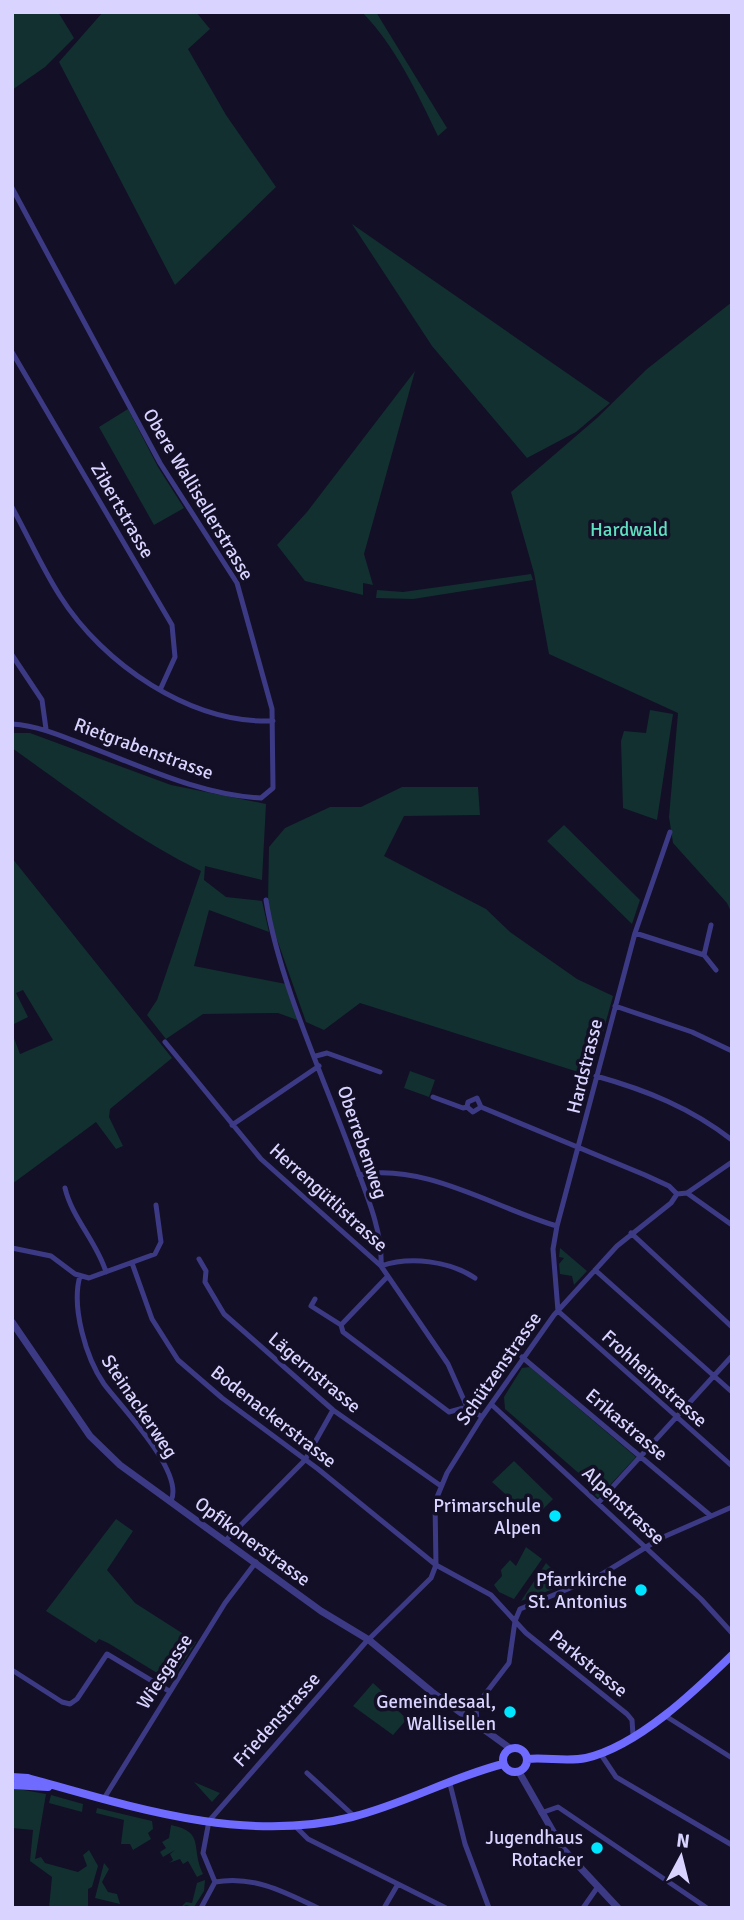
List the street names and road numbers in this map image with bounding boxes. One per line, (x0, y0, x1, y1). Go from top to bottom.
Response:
street label: Obere Wallisellerstrasse (137, 404, 259, 585)
street label: Zibertstrasse (85, 458, 159, 563)
street label: Rietgrabenstrasse (71, 713, 217, 785)
street label: Hardstrasse (562, 1016, 608, 1116)
street label: Oberrebenweg (332, 1083, 393, 1202)
street label: Herrengütlistrasse (264, 1138, 393, 1257)
street label: Schützenstrasse (451, 1307, 547, 1430)
street label: Frohheimstrasse (596, 1325, 712, 1433)
street label: Lägernstrasse (263, 1327, 366, 1419)
street label: Steinackerweg (96, 1350, 183, 1463)
street label: Bodenackerstrasse (206, 1360, 341, 1473)
street label: Erikastrasse (580, 1383, 672, 1466)
street label: Alpenstrasse (577, 1461, 670, 1550)
street label: Opfikonerstrasse (190, 1492, 315, 1592)
street label: Parkstrasse (544, 1625, 632, 1703)
street label: Wiesgasse (132, 1629, 198, 1714)
street label: Friedenstrasse (228, 1667, 325, 1772)

